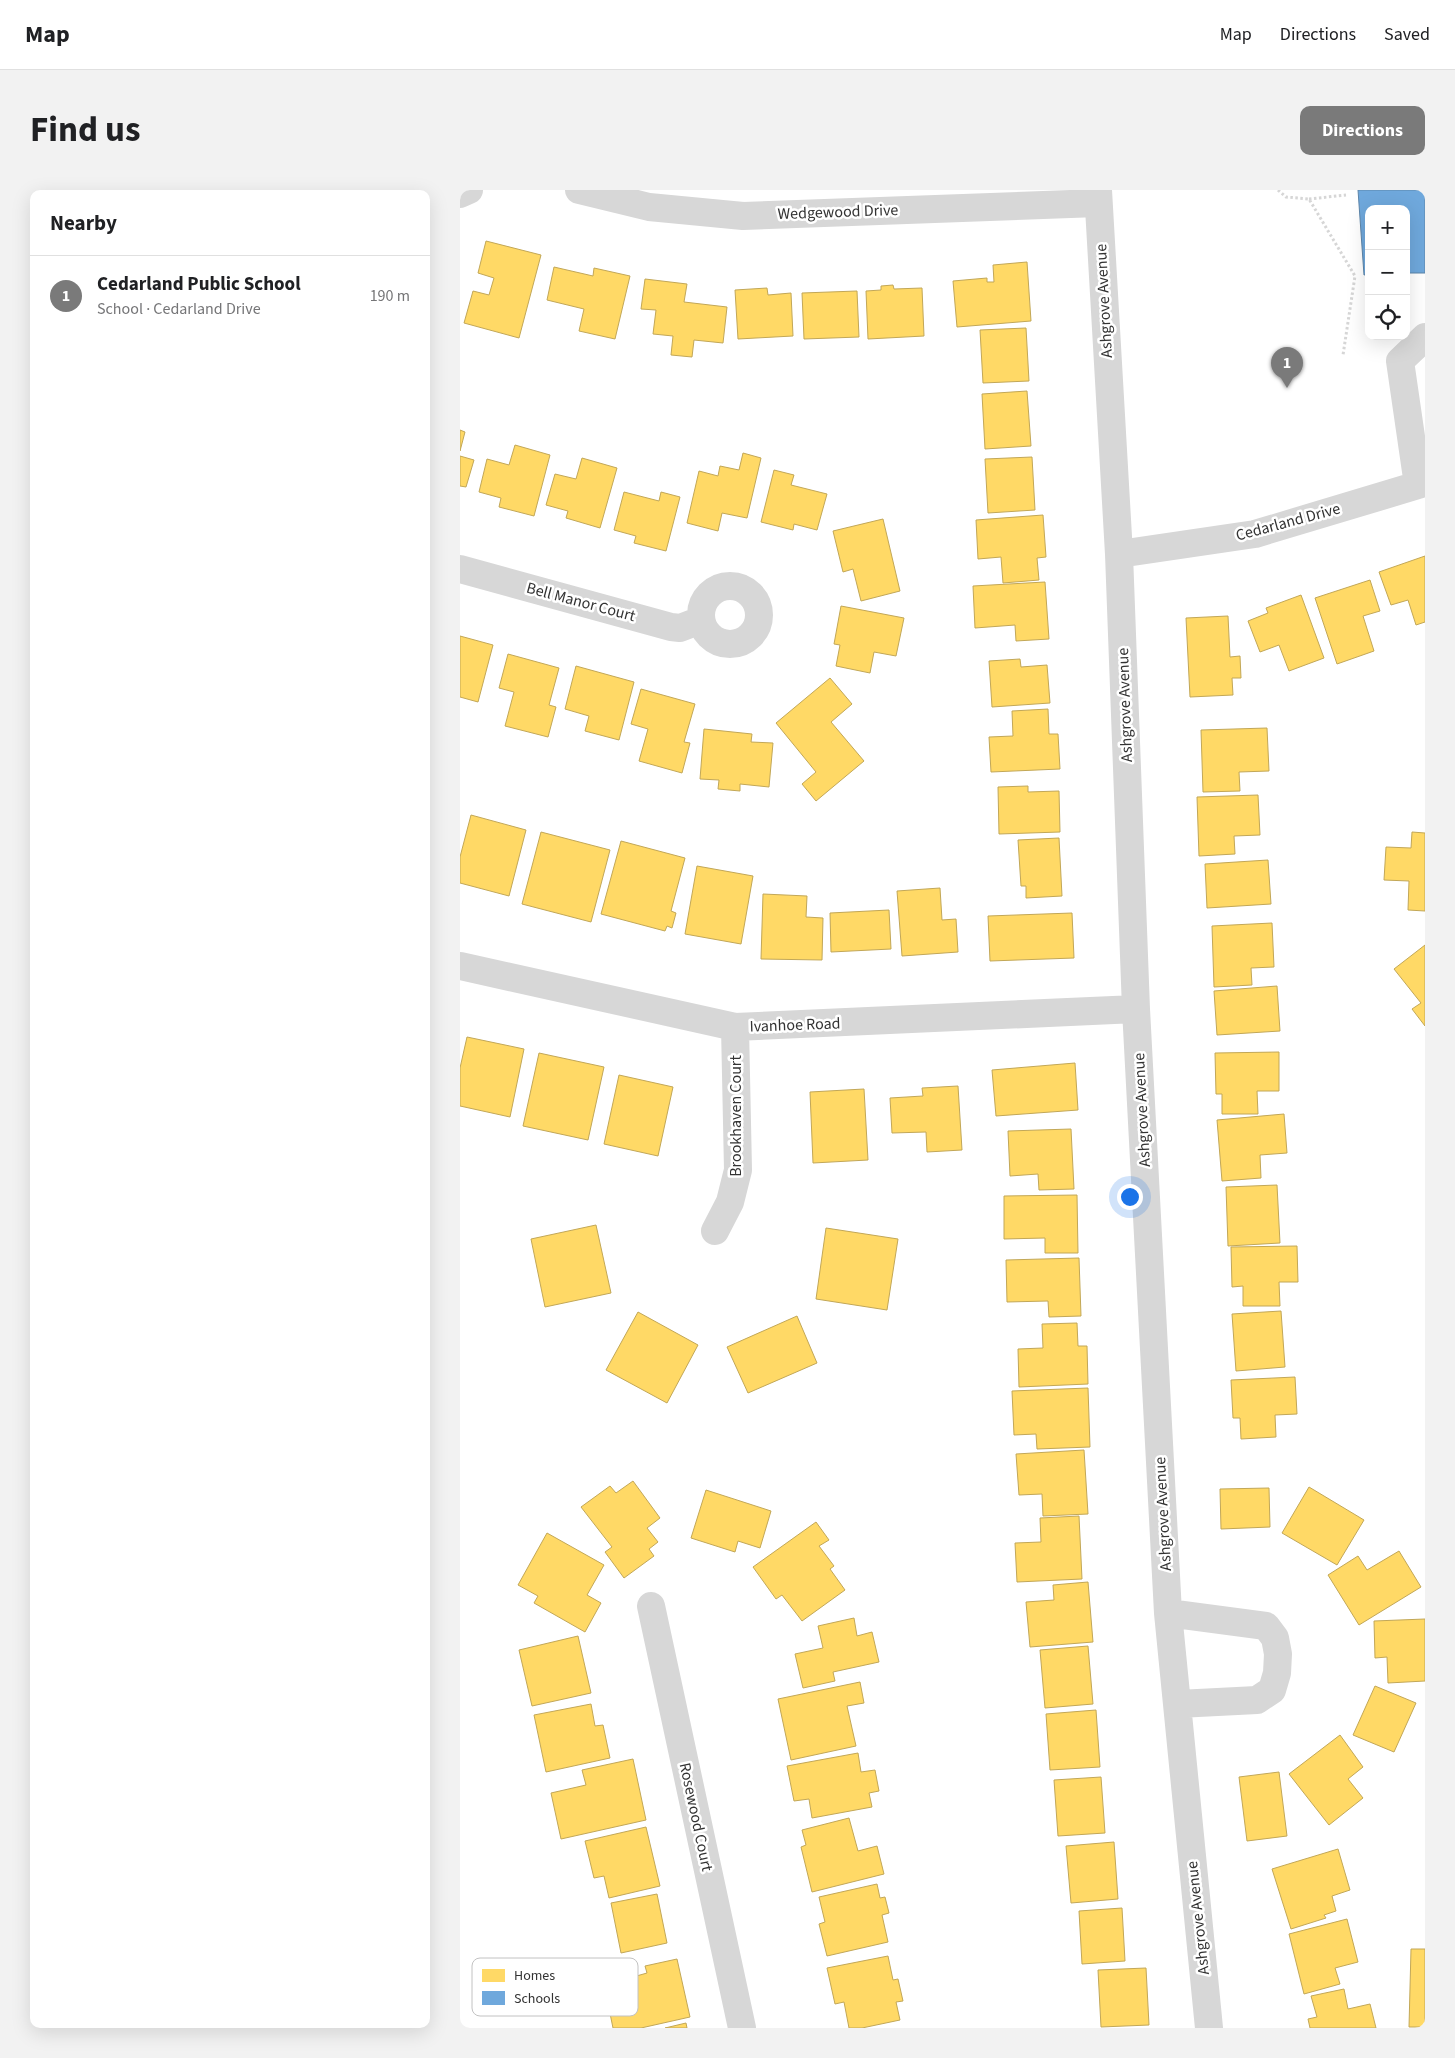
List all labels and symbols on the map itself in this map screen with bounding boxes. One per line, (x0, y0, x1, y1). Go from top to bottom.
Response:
street label: Wedgewood Drive (777, 199, 899, 225)
street label: Ashgrove Avenue (1090, 243, 1118, 359)
pin: 1 (1271, 347, 1303, 388)
street label: Cedarland Drive (1233, 497, 1343, 547)
street label: Bell Manor Court (524, 577, 639, 627)
street label: Ashgrove Avenue (1112, 647, 1138, 763)
street label: Ivanhoe Road (749, 1012, 841, 1038)
street label: Ashgrove Avenue (1128, 1052, 1156, 1168)
street label: Brookhaven Court (725, 1055, 747, 1177)
your location (1117, 1184, 1143, 1210)
street label: Ashgrove Avenue (1149, 1456, 1177, 1572)
street label: Rosewood Court (674, 1761, 718, 1874)
street label: Ashgrove Avenue (1181, 1860, 1215, 1976)
legend (472, 1958, 638, 2016)
text: Homes (514, 1966, 555, 1986)
text: Schools (514, 1989, 560, 2009)

